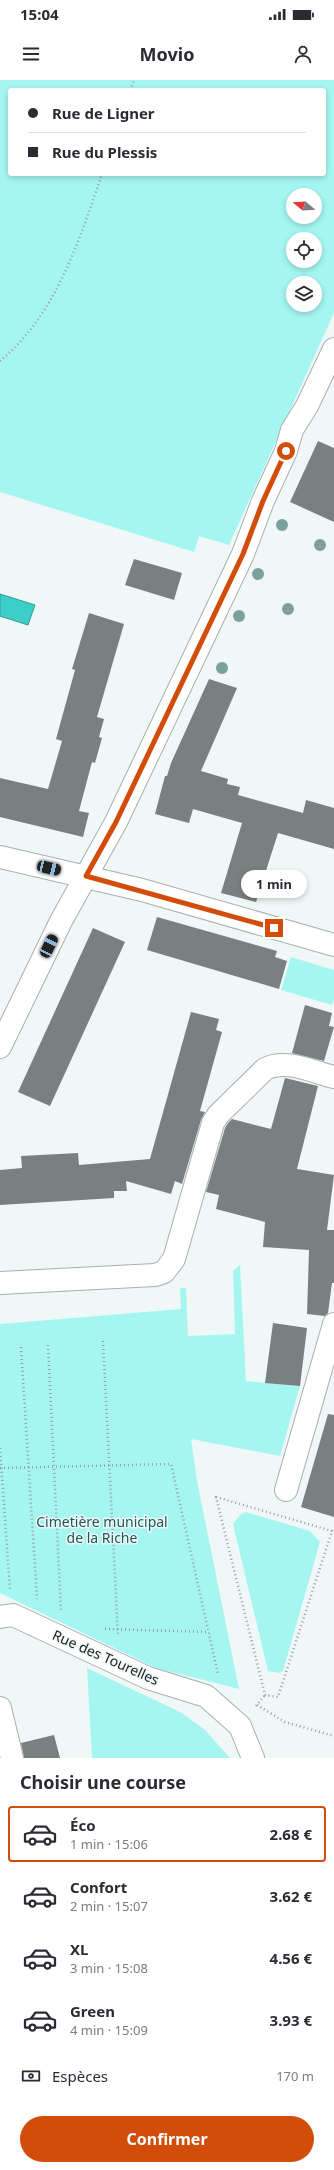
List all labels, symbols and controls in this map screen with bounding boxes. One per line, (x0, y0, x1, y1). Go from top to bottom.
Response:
text: 15:04 (20, 4, 59, 24)
text: Movio (140, 42, 194, 66)
icon: menu (20, 43, 42, 65)
icon: person (292, 43, 314, 65)
text: Rue de Ligner (52, 103, 155, 123)
text: Rue du Plessis (52, 142, 157, 162)
north arrow (286, 188, 322, 224)
map controls (286, 188, 322, 312)
button: locate (286, 232, 322, 268)
button: layers (286, 276, 322, 312)
route start (277, 442, 295, 460)
car (36, 859, 62, 877)
callout: 1 min (241, 870, 307, 898)
text: 1 min (256, 875, 292, 893)
route end (265, 919, 283, 937)
car (38, 933, 60, 959)
park label: Cimetière municipal de la Riche (36, 1512, 168, 1547)
street label: Rue des Tourelles (50, 1625, 163, 1689)
text: Choisir une course (20, 1770, 186, 1794)
text: Éco (70, 1815, 96, 1835)
icon: car (22, 1816, 58, 1852)
text: 2.68 € (270, 1824, 312, 1844)
text: 1 min · 15:06 (70, 1835, 148, 1853)
text: Confort (70, 1877, 127, 1897)
icon: car (22, 1878, 58, 1914)
text: 3.62 € (270, 1886, 312, 1906)
text: 2 min · 15:07 (70, 1897, 148, 1915)
text: XL (70, 1939, 88, 1959)
icon: car (22, 1940, 58, 1976)
text: 4.56 € (270, 1948, 312, 1968)
text: 3 min · 15:08 (70, 1959, 148, 1977)
text: Green (70, 2001, 115, 2021)
icon: car (22, 2002, 58, 2038)
text: 3.93 € (270, 2010, 312, 2030)
text: 4 min · 15:09 (70, 2021, 148, 2039)
icon: cash (20, 2065, 42, 2087)
text: Espèces (52, 2066, 108, 2086)
text: 170 m (276, 2067, 314, 2085)
button: Confirmer (20, 2116, 314, 2162)

